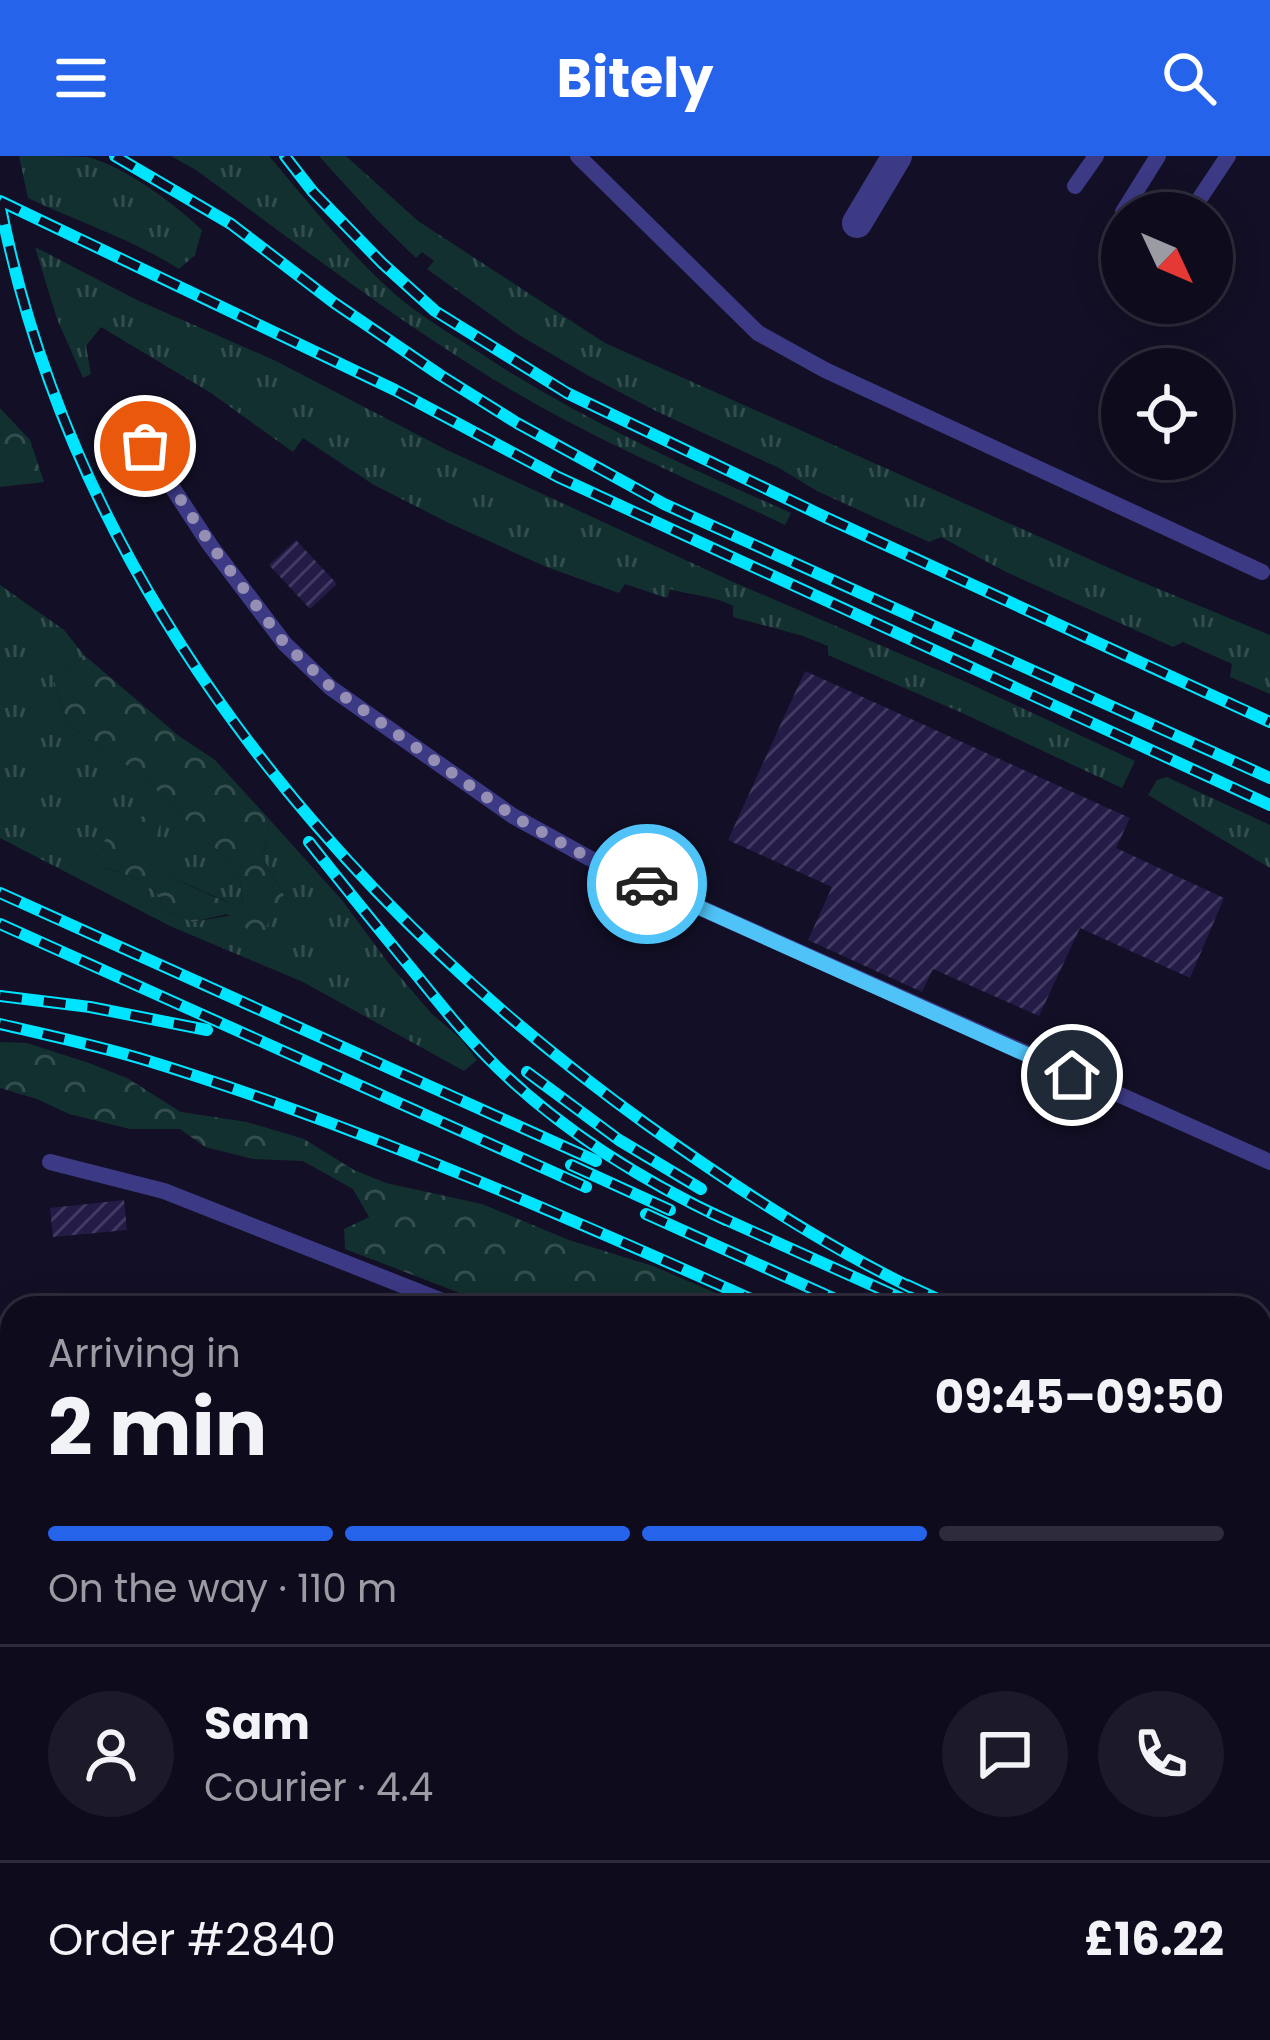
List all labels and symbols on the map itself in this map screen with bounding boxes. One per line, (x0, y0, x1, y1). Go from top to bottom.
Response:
north arrow (1101, 192, 1233, 324)
pin (94, 395, 196, 497)
courier (587, 824, 707, 944)
pin (1021, 1024, 1123, 1126)

